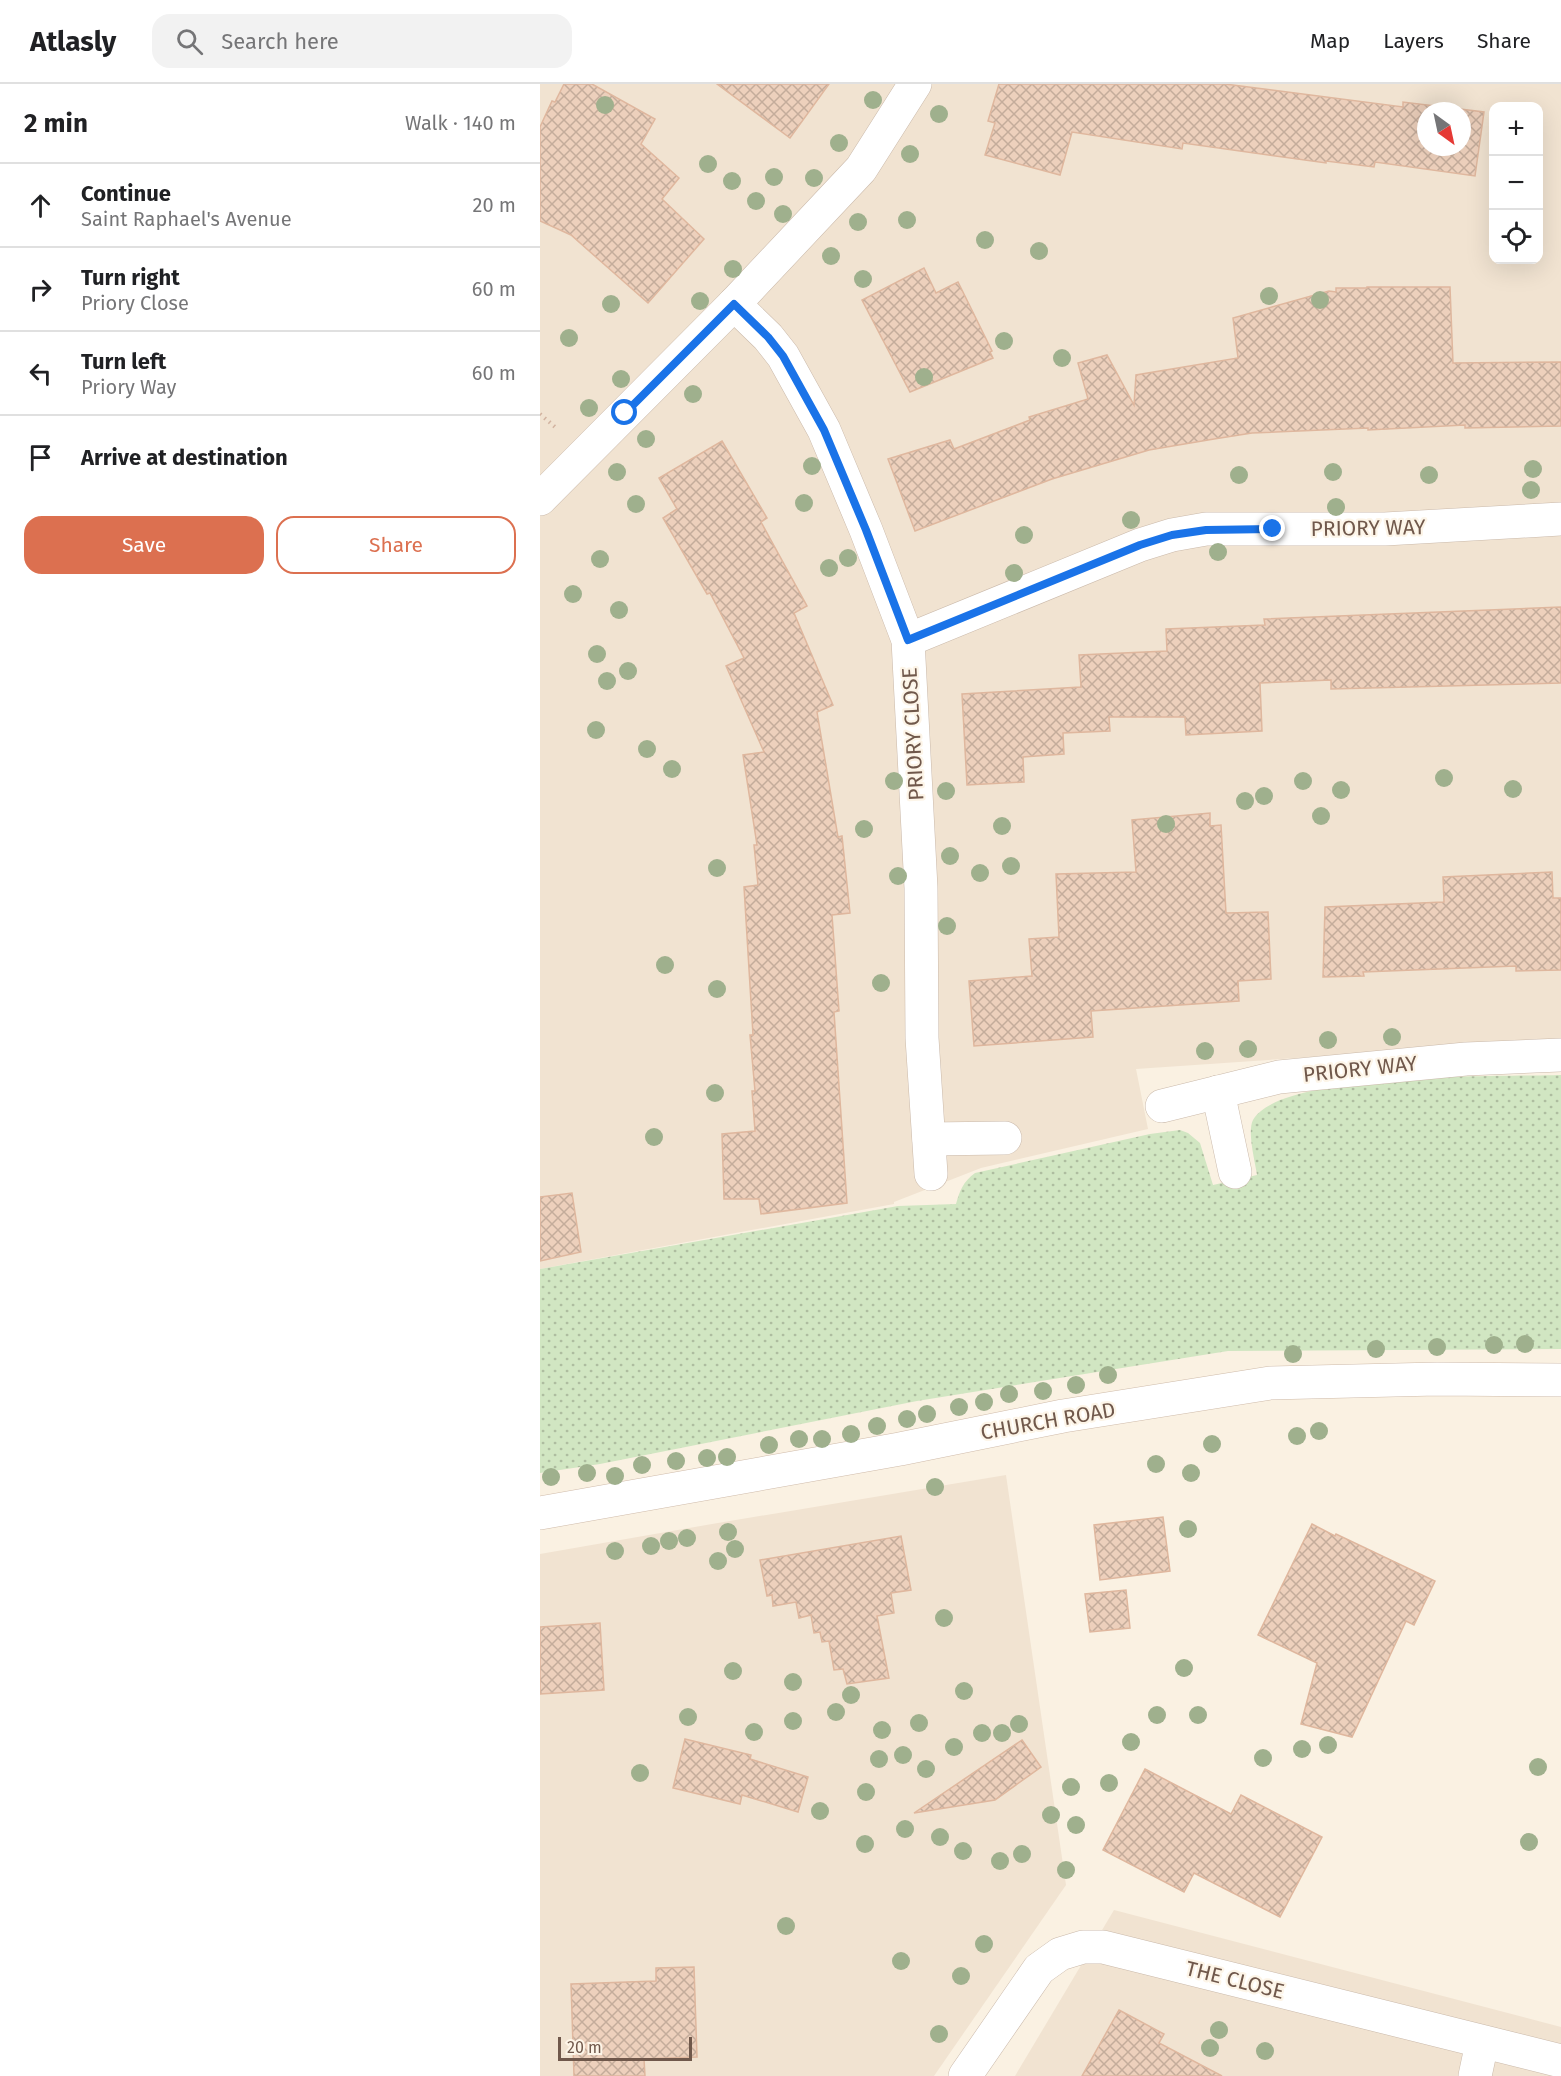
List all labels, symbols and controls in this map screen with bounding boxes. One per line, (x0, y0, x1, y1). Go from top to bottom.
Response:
search box (152, 14, 572, 68)
text: Atlasly (30, 25, 116, 58)
icon: search (173, 25, 206, 58)
text: Search here (221, 28, 339, 55)
text: Map (1310, 28, 1350, 54)
text: Layers (1383, 28, 1444, 54)
text: Share (1477, 28, 1531, 54)
north arrow (1417, 102, 1471, 156)
map controls (1489, 102, 1543, 264)
button: + (1489, 102, 1543, 156)
text: 2 min (24, 108, 88, 139)
text: Walk · 140 m (405, 111, 516, 135)
button: − (1489, 156, 1543, 210)
text: Continue (81, 180, 171, 207)
icon: ahead (24, 189, 57, 222)
text: 20 m (473, 193, 516, 217)
text: Saint Raphael's Avenue (81, 207, 292, 231)
button: locate (1489, 210, 1543, 264)
text: Turn right (81, 264, 180, 291)
icon: right (24, 273, 57, 306)
text: 60 m (472, 277, 516, 301)
text: Priory Close (81, 291, 189, 315)
text: Turn left (81, 348, 166, 375)
icon: left (24, 357, 57, 390)
text: 60 m (472, 361, 516, 385)
text: Priory Way (81, 375, 176, 399)
route start (611, 399, 637, 425)
icon: arrive (24, 441, 57, 474)
text: Arrive at destination (81, 444, 288, 471)
street label: PRIORY WAY (1310, 514, 1426, 542)
route end (1259, 515, 1285, 541)
button: Save (24, 516, 264, 574)
button: Share (276, 516, 516, 574)
street label: PRIORY CLOSE (897, 667, 929, 801)
street label: PRIORY WAY (1302, 1050, 1419, 1088)
street label: CHURCH ROAD (979, 1396, 1117, 1446)
street label: THE CLOSE (1183, 1955, 1287, 2005)
scale bar (558, 2034, 692, 2062)
text: 20 m (567, 2038, 602, 2057)

